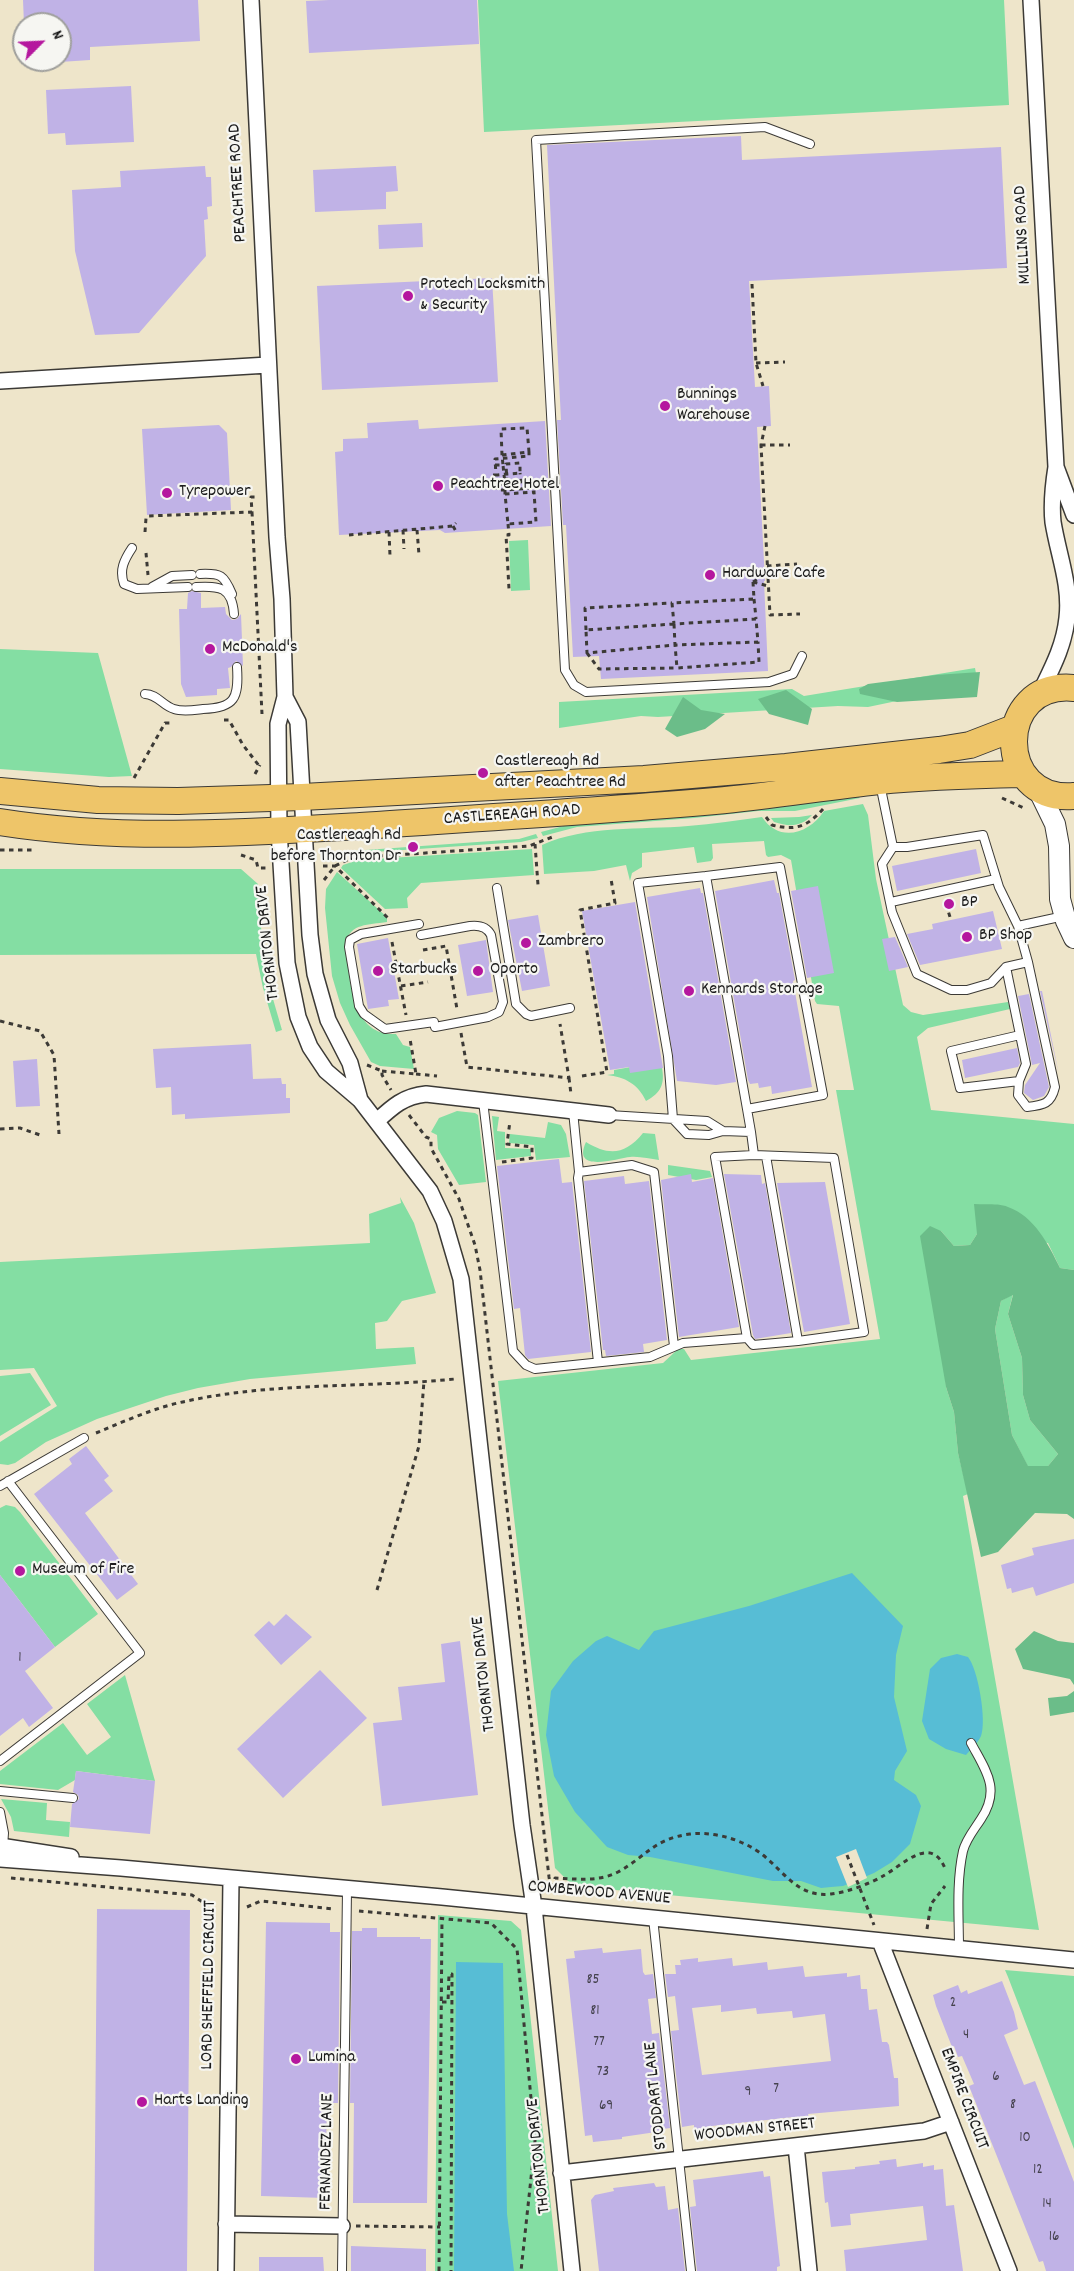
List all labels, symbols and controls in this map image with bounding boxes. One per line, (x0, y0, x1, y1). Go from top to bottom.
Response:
north arrow (12, 12, 72, 72)
text: N (45, 27, 69, 44)
street label: PEACHTREE ROAD (225, 123, 253, 243)
street label: MULLINS ROAD (1011, 185, 1037, 285)
place label: Protech Locksmith & Security (420, 275, 545, 318)
marker: Protech Locksmith & Security (401, 289, 415, 303)
place label: Bunnings Warehouse (677, 385, 750, 428)
marker: Bunnings Warehouse (658, 399, 672, 413)
place label: Peachtree Hotel (450, 475, 559, 497)
marker: Peachtree Hotel (431, 479, 445, 493)
place label: Tyrepower (179, 482, 251, 504)
marker: Tyrepower (160, 486, 174, 500)
place label: Hardware Cafe (722, 564, 825, 586)
marker: Hardware Cafe (703, 568, 717, 582)
place label: McDonald's (222, 638, 298, 660)
marker: McDonald's (203, 642, 217, 656)
place label: Castlereagh Rd after Peachtree Rd (495, 752, 626, 795)
marker: Castlereagh Rd after Peachtree Rd (476, 766, 490, 780)
street label: CASTLEREAGH ROAD (443, 800, 581, 832)
place label: Castlereagh Rd before Thornton Dr (271, 826, 401, 868)
marker: Castlereagh Rd before Thornton Dr (406, 840, 420, 854)
street label: THORNTON DRIVE (252, 884, 286, 1002)
place label: BP (961, 893, 978, 915)
marker: BP (942, 897, 956, 911)
place label: BP Shop (979, 926, 1032, 948)
marker: BP Shop (960, 930, 974, 944)
place label: Zambrero (538, 932, 604, 954)
marker: Zambrero (519, 936, 533, 950)
place label: Starbucks (390, 960, 457, 982)
place label: Oporto (490, 960, 538, 982)
marker: Starbucks (371, 964, 385, 978)
marker: Oporto (471, 964, 485, 978)
place label: Kennards Storage (701, 980, 823, 1002)
marker: Kennards Storage (682, 984, 696, 998)
place label: Museum of Fire (32, 1560, 134, 1582)
marker: Museum of Fire (13, 1564, 27, 1578)
street label: THORNTON DRIVE (468, 1615, 502, 1733)
house number: 1 (18, 1650, 22, 1668)
street label: COMBEWOOD AVENUE (527, 1877, 671, 1911)
street label: LORD SHEFFIELD CIRCUIT (198, 1900, 222, 2070)
house number: 85 (587, 1972, 599, 1990)
house number: 2 (950, 1995, 956, 2013)
house number: 81 (590, 2003, 600, 2021)
house number: 4 (963, 2027, 969, 2045)
house number: 77 (593, 2034, 605, 2052)
street label: STODDART LANE (641, 2041, 673, 2151)
street label: EMPIRE CIRCUIT (934, 2045, 992, 2153)
place label: Lumina (308, 2048, 356, 2070)
marker: Lumina (289, 2052, 303, 2066)
house number: 73 (597, 2064, 609, 2082)
house number: 6 (992, 2069, 1000, 2087)
house number: 7 (773, 2081, 779, 2099)
house number: 9 (745, 2084, 751, 2102)
place label: Harts Landing (154, 2091, 249, 2113)
street label: FERNANDEZ LANE (316, 2094, 340, 2210)
marker: Harts Landing (135, 2095, 149, 2109)
street label: THORNTON DRIVE (523, 2097, 557, 2215)
house number: 8 (1010, 2097, 1016, 2115)
house number: 69 (599, 2098, 613, 2116)
street label: WOODMAN STREET (694, 2114, 816, 2148)
house number: 10 (1019, 2130, 1031, 2148)
house number: 12 (1033, 2162, 1043, 2180)
house number: 14 (1042, 2196, 1052, 2214)
house number: 16 (1049, 2229, 1059, 2247)

